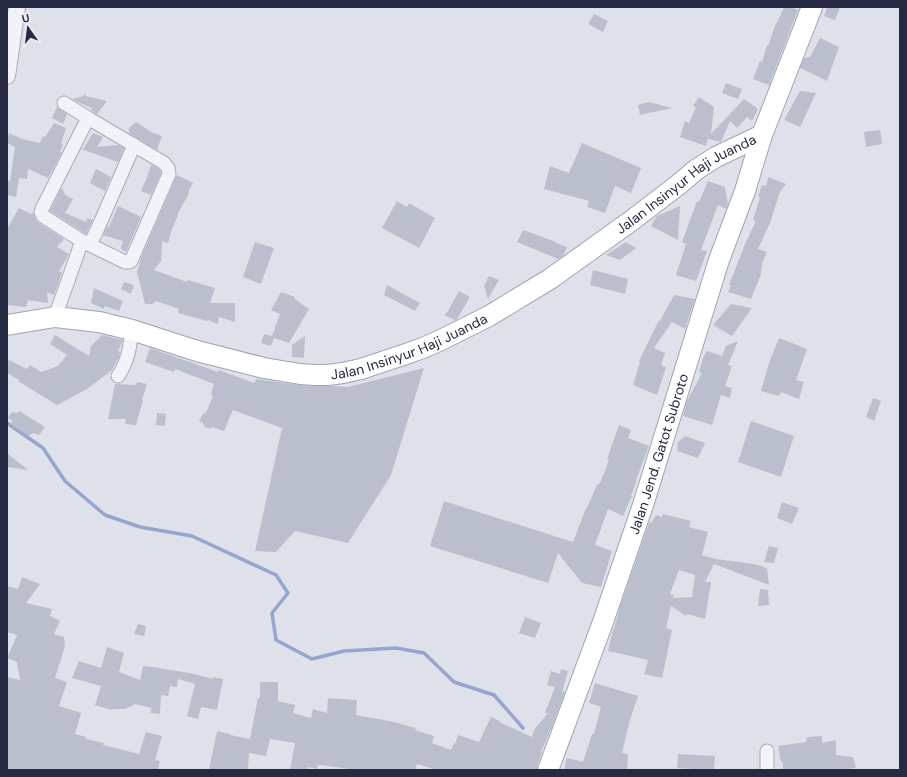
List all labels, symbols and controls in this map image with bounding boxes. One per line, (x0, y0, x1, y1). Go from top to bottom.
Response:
north arrow (8, 8, 48, 48)
text: U (20, 11, 31, 26)
street label: Jalan Insinyur Haji Juanda (612, 130, 759, 238)
street label: Jalan Insinyur Haji Juanda (330, 309, 490, 383)
street label: Jalan Jend. Gatot Subroto (625, 371, 692, 537)

